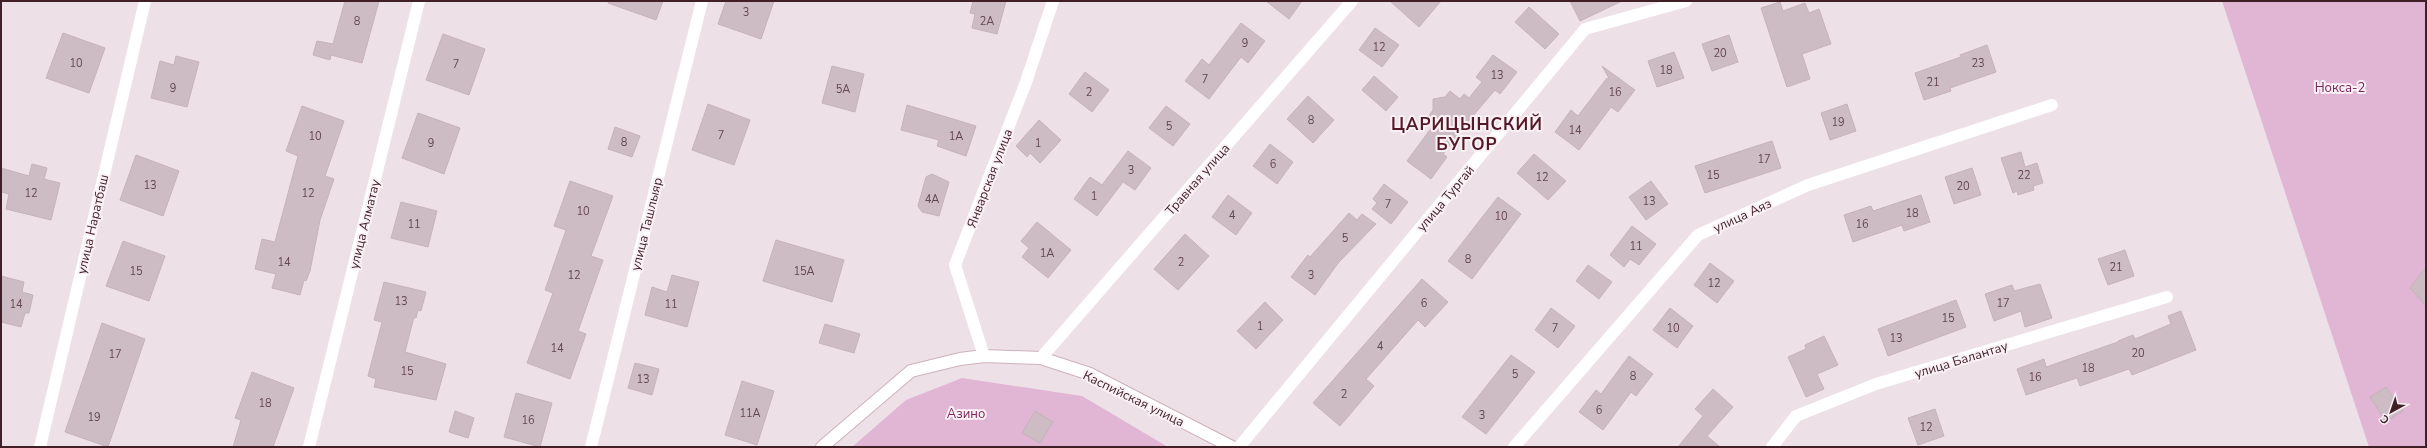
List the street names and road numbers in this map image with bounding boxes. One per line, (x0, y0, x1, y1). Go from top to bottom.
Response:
street label: Январская улица (963, 126, 1017, 230)
street label: Травная улица (1161, 140, 1234, 219)
street label: улица Тургай (1413, 162, 1479, 236)
street label: улица Наратбаш (73, 173, 113, 276)
street label: улица Ташлыяр (627, 175, 667, 273)
street label: улица Алматау (345, 177, 385, 271)
street label: улица Аяз (1710, 195, 1775, 237)
street label: улица Балантау (1912, 337, 2010, 383)
street label: Каспийская улица (1080, 367, 1187, 431)

